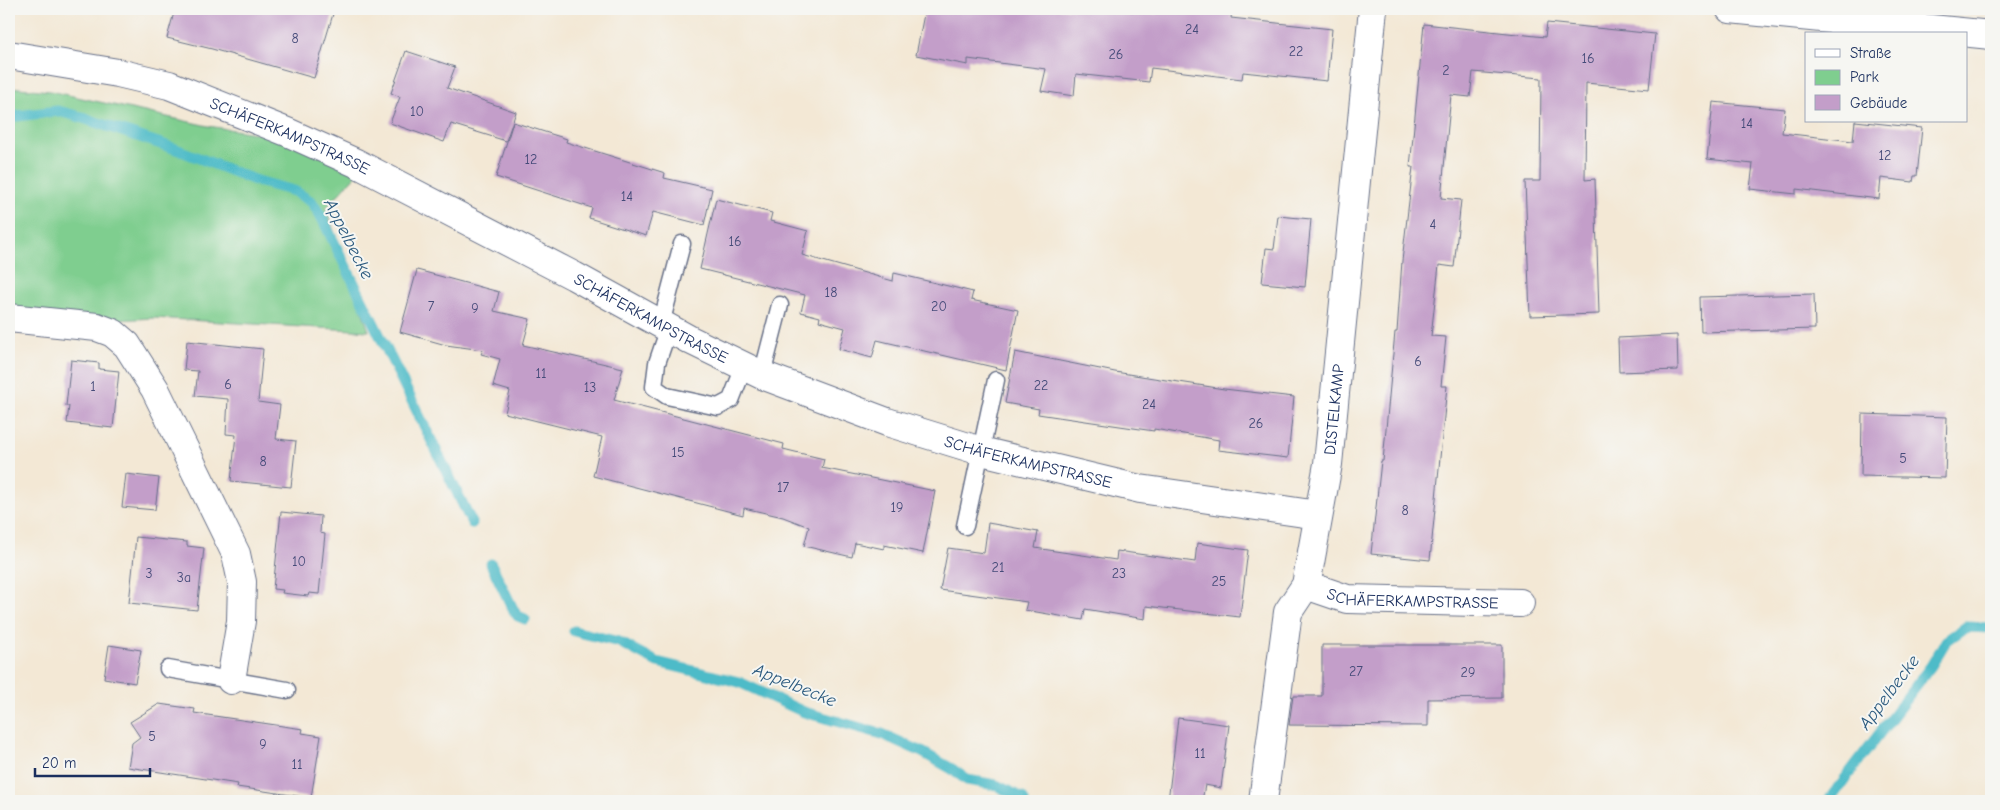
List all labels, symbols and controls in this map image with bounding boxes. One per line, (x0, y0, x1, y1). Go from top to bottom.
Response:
house number: 24 (1185, 21, 1199, 38)
house number: 8 (291, 30, 299, 47)
legend (1805, 32, 1968, 122)
house number: 22 (1289, 43, 1303, 60)
text: Straße (1850, 44, 1892, 62)
house number: 26 (1109, 46, 1123, 63)
house number: 16 (1581, 50, 1595, 67)
house number: 2 (1442, 62, 1450, 79)
text: Park (1850, 68, 1879, 86)
street label: SCHÄFERKAMPSTRASSE (207, 94, 373, 179)
text: Gebäude (1850, 94, 1908, 112)
house number: 10 (410, 103, 424, 120)
house number: 14 (1741, 115, 1753, 132)
house number: 12 (1879, 147, 1891, 164)
house number: 12 (525, 151, 537, 168)
house number: 14 (621, 188, 633, 205)
water label: Appelbecke (319, 194, 378, 283)
house number: 4 (1430, 216, 1437, 233)
house number: 16 (728, 233, 742, 250)
street label: SCHÄFERKAMPSTRASSE (571, 270, 731, 367)
house number: 18 (825, 284, 837, 301)
house number: 7 (428, 298, 435, 315)
house number: 20 (931, 298, 947, 315)
house number: 9 (471, 300, 479, 317)
house number: 6 (1414, 353, 1422, 370)
street label: DISTELKAMP (1321, 363, 1348, 456)
house number: 11 (535, 365, 547, 382)
house number: 6 (224, 376, 232, 393)
house number: 22 (1034, 377, 1048, 394)
house number: 1 (90, 378, 96, 395)
house number: 13 (584, 379, 596, 396)
house number: 24 (1142, 396, 1156, 413)
house number: 26 (1249, 415, 1263, 432)
street label: SCHÄFERKAMPSTRASSE (942, 432, 1114, 492)
house number: 15 (671, 444, 685, 461)
house number: 5 (1899, 450, 1907, 467)
house number: 8 (259, 453, 267, 470)
house number: 17 (777, 479, 789, 496)
house number: 19 (891, 499, 903, 516)
house number: 8 (1401, 502, 1409, 519)
house number: 10 (292, 553, 306, 570)
house number: 21 (992, 559, 1004, 576)
house number: 3 (145, 565, 153, 582)
house number: 23 (1112, 565, 1126, 582)
house number: 3a (177, 569, 191, 586)
house number: 25 (1212, 573, 1226, 590)
street label: SCHÄFERKAMPSTRASSE (1325, 585, 1499, 613)
water label: Appelbecke (1854, 651, 1924, 735)
water label: Appelbecke (749, 659, 840, 712)
house number: 27 (1349, 663, 1363, 680)
house number: 29 (1461, 664, 1475, 681)
house number: 5 (148, 728, 156, 745)
house number: 9 (259, 736, 267, 753)
scale bar (35, 745, 150, 777)
house number: 11 (1194, 745, 1206, 762)
text: 20 m (42, 754, 76, 772)
house number: 11 (291, 756, 303, 773)

